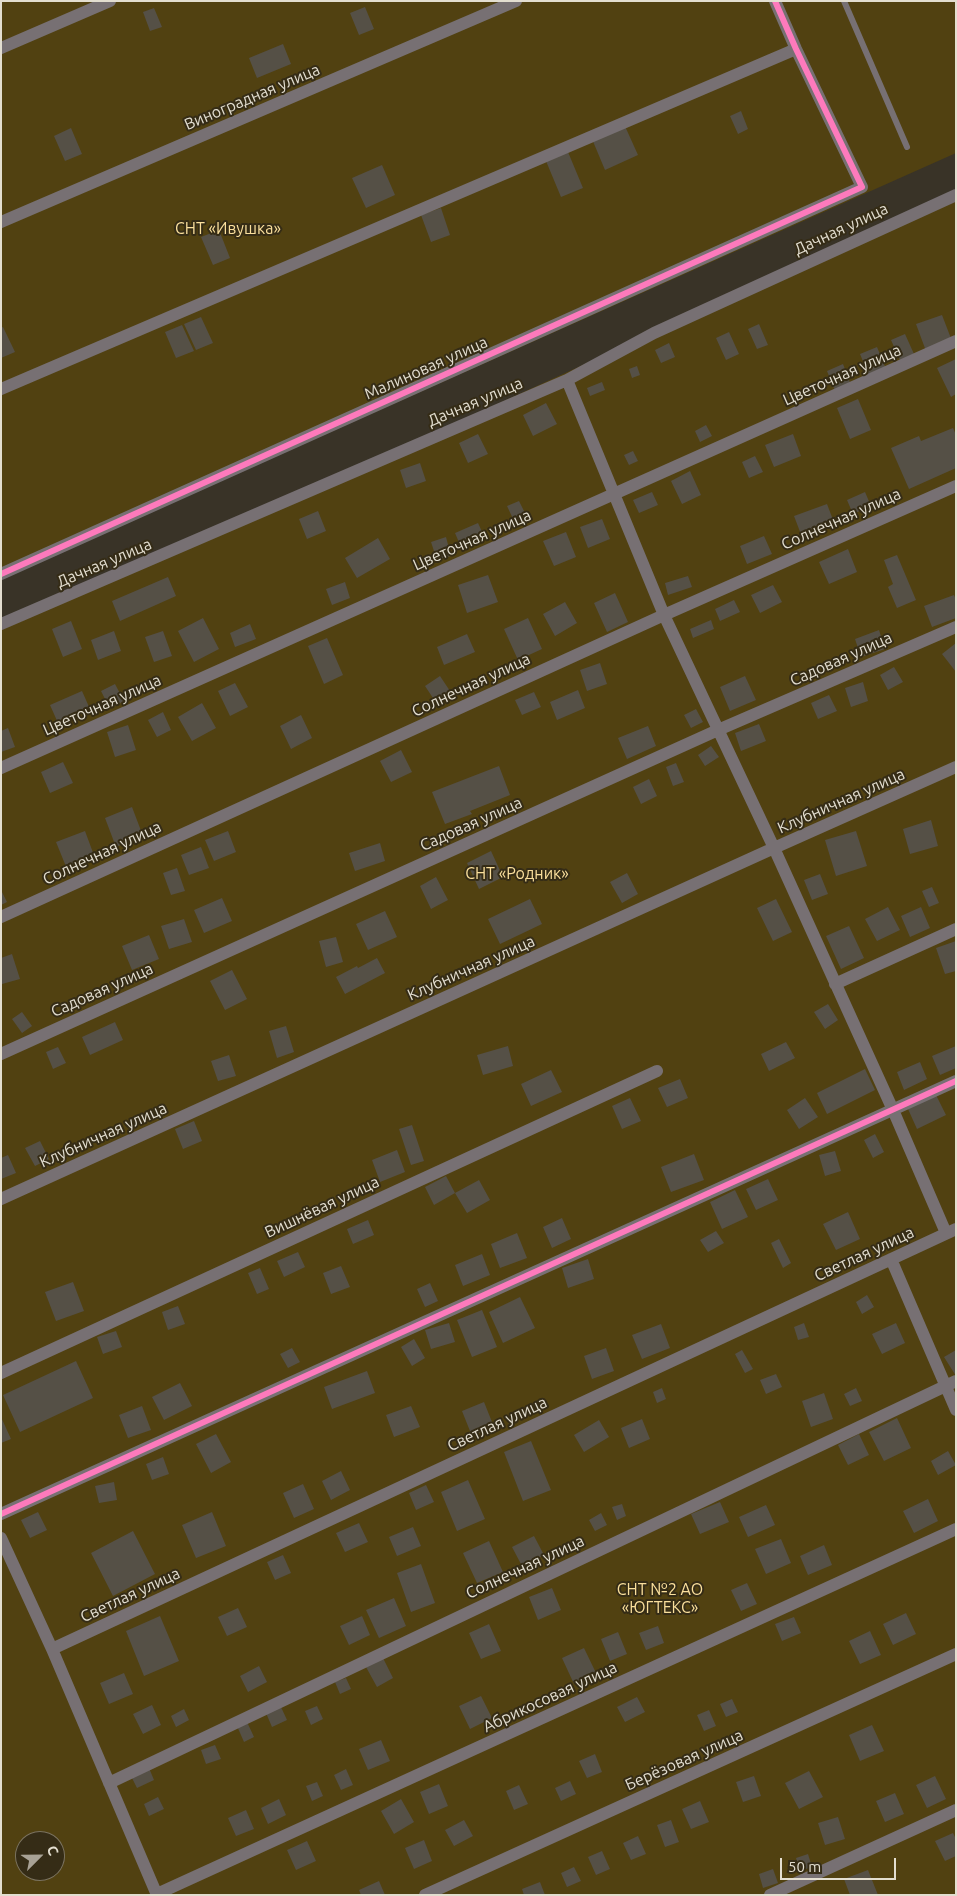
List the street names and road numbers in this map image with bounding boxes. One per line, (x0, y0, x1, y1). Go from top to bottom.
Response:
street label: Виноградная улица (181, 60, 323, 134)
street label: Дачная улица (791, 199, 891, 259)
street label: Малиновая улица (361, 332, 491, 404)
street label: Цветочная улица (780, 340, 904, 410)
street label: Дачная улица (425, 373, 525, 431)
street label: Солнечная улица (778, 484, 904, 554)
street label: Цветочная улица (410, 505, 534, 575)
street label: Дачная улица (54, 534, 154, 592)
street label: Садовая улица (787, 628, 895, 690)
street label: Солнечная улица (409, 649, 533, 721)
street label: Цветочная улица (40, 670, 164, 740)
street label: Клубничная улица (774, 764, 908, 838)
street label: Садовая улица (417, 793, 525, 855)
street label: Солнечная улица (40, 817, 164, 889)
street label: Клубничная улица (404, 931, 538, 1005)
street label: Садовая улица (48, 959, 156, 1021)
street label: Клубничная улица (36, 1098, 170, 1172)
street label: Вишнёвая улица (262, 1172, 382, 1242)
street label: Светлая улица (811, 1223, 917, 1285)
street label: Светлая улица (444, 1393, 550, 1455)
street label: Солнечная улица (463, 1531, 587, 1603)
street label: Светлая улица (77, 1564, 183, 1626)
street label: Абрикосовая улица (480, 1658, 620, 1736)
street label: Берёзовая улица (622, 1725, 746, 1795)

